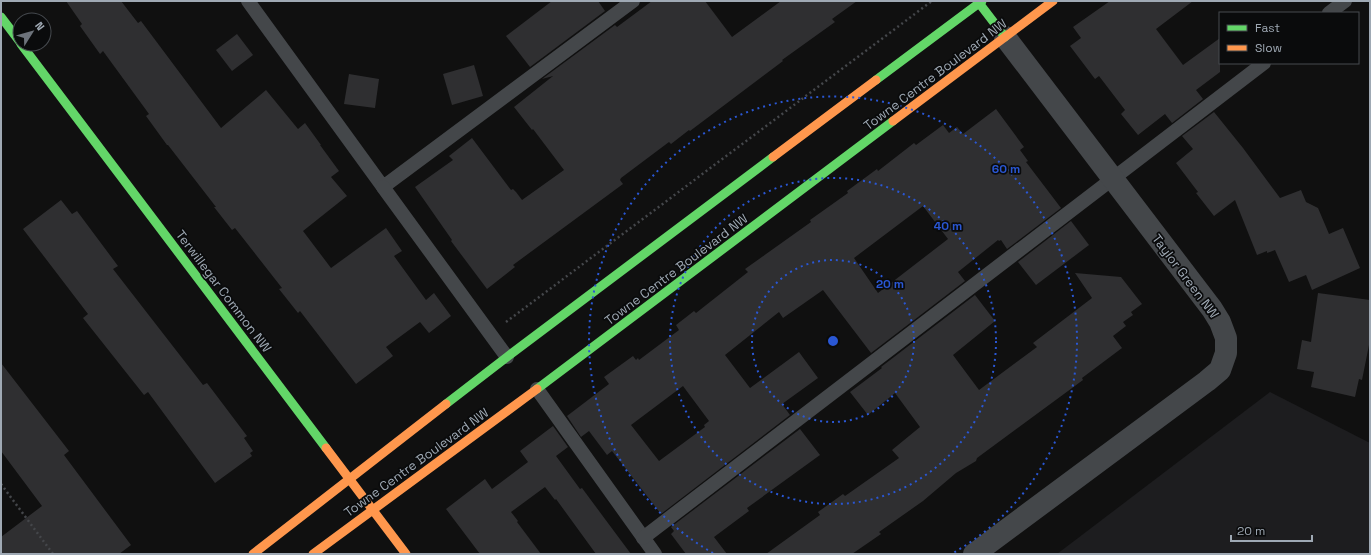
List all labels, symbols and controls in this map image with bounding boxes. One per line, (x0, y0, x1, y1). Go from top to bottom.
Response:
north arrow (12, 12, 52, 52)
legend (1219, 12, 1359, 64)
street label: Towne Centre Boulevard NW (860, 15, 1010, 134)
text: N (32, 19, 48, 33)
text: Fast (1255, 20, 1280, 36)
text: Slow (1255, 40, 1282, 56)
text: 60 m (992, 161, 1020, 177)
street label: Towne Centre Boulevard NW (601, 210, 751, 329)
text: 40 m (934, 218, 962, 234)
street label: Terwillegar Common NW (172, 227, 275, 356)
street label: Taylor Green NW (1148, 231, 1223, 322)
text: 20 m (876, 276, 904, 292)
centre of rings (826, 334, 840, 348)
street label: Towne Centre Boulevard NW (340, 404, 492, 521)
scale bar (1231, 517, 1312, 543)
text: 20 m (1237, 523, 1265, 539)

